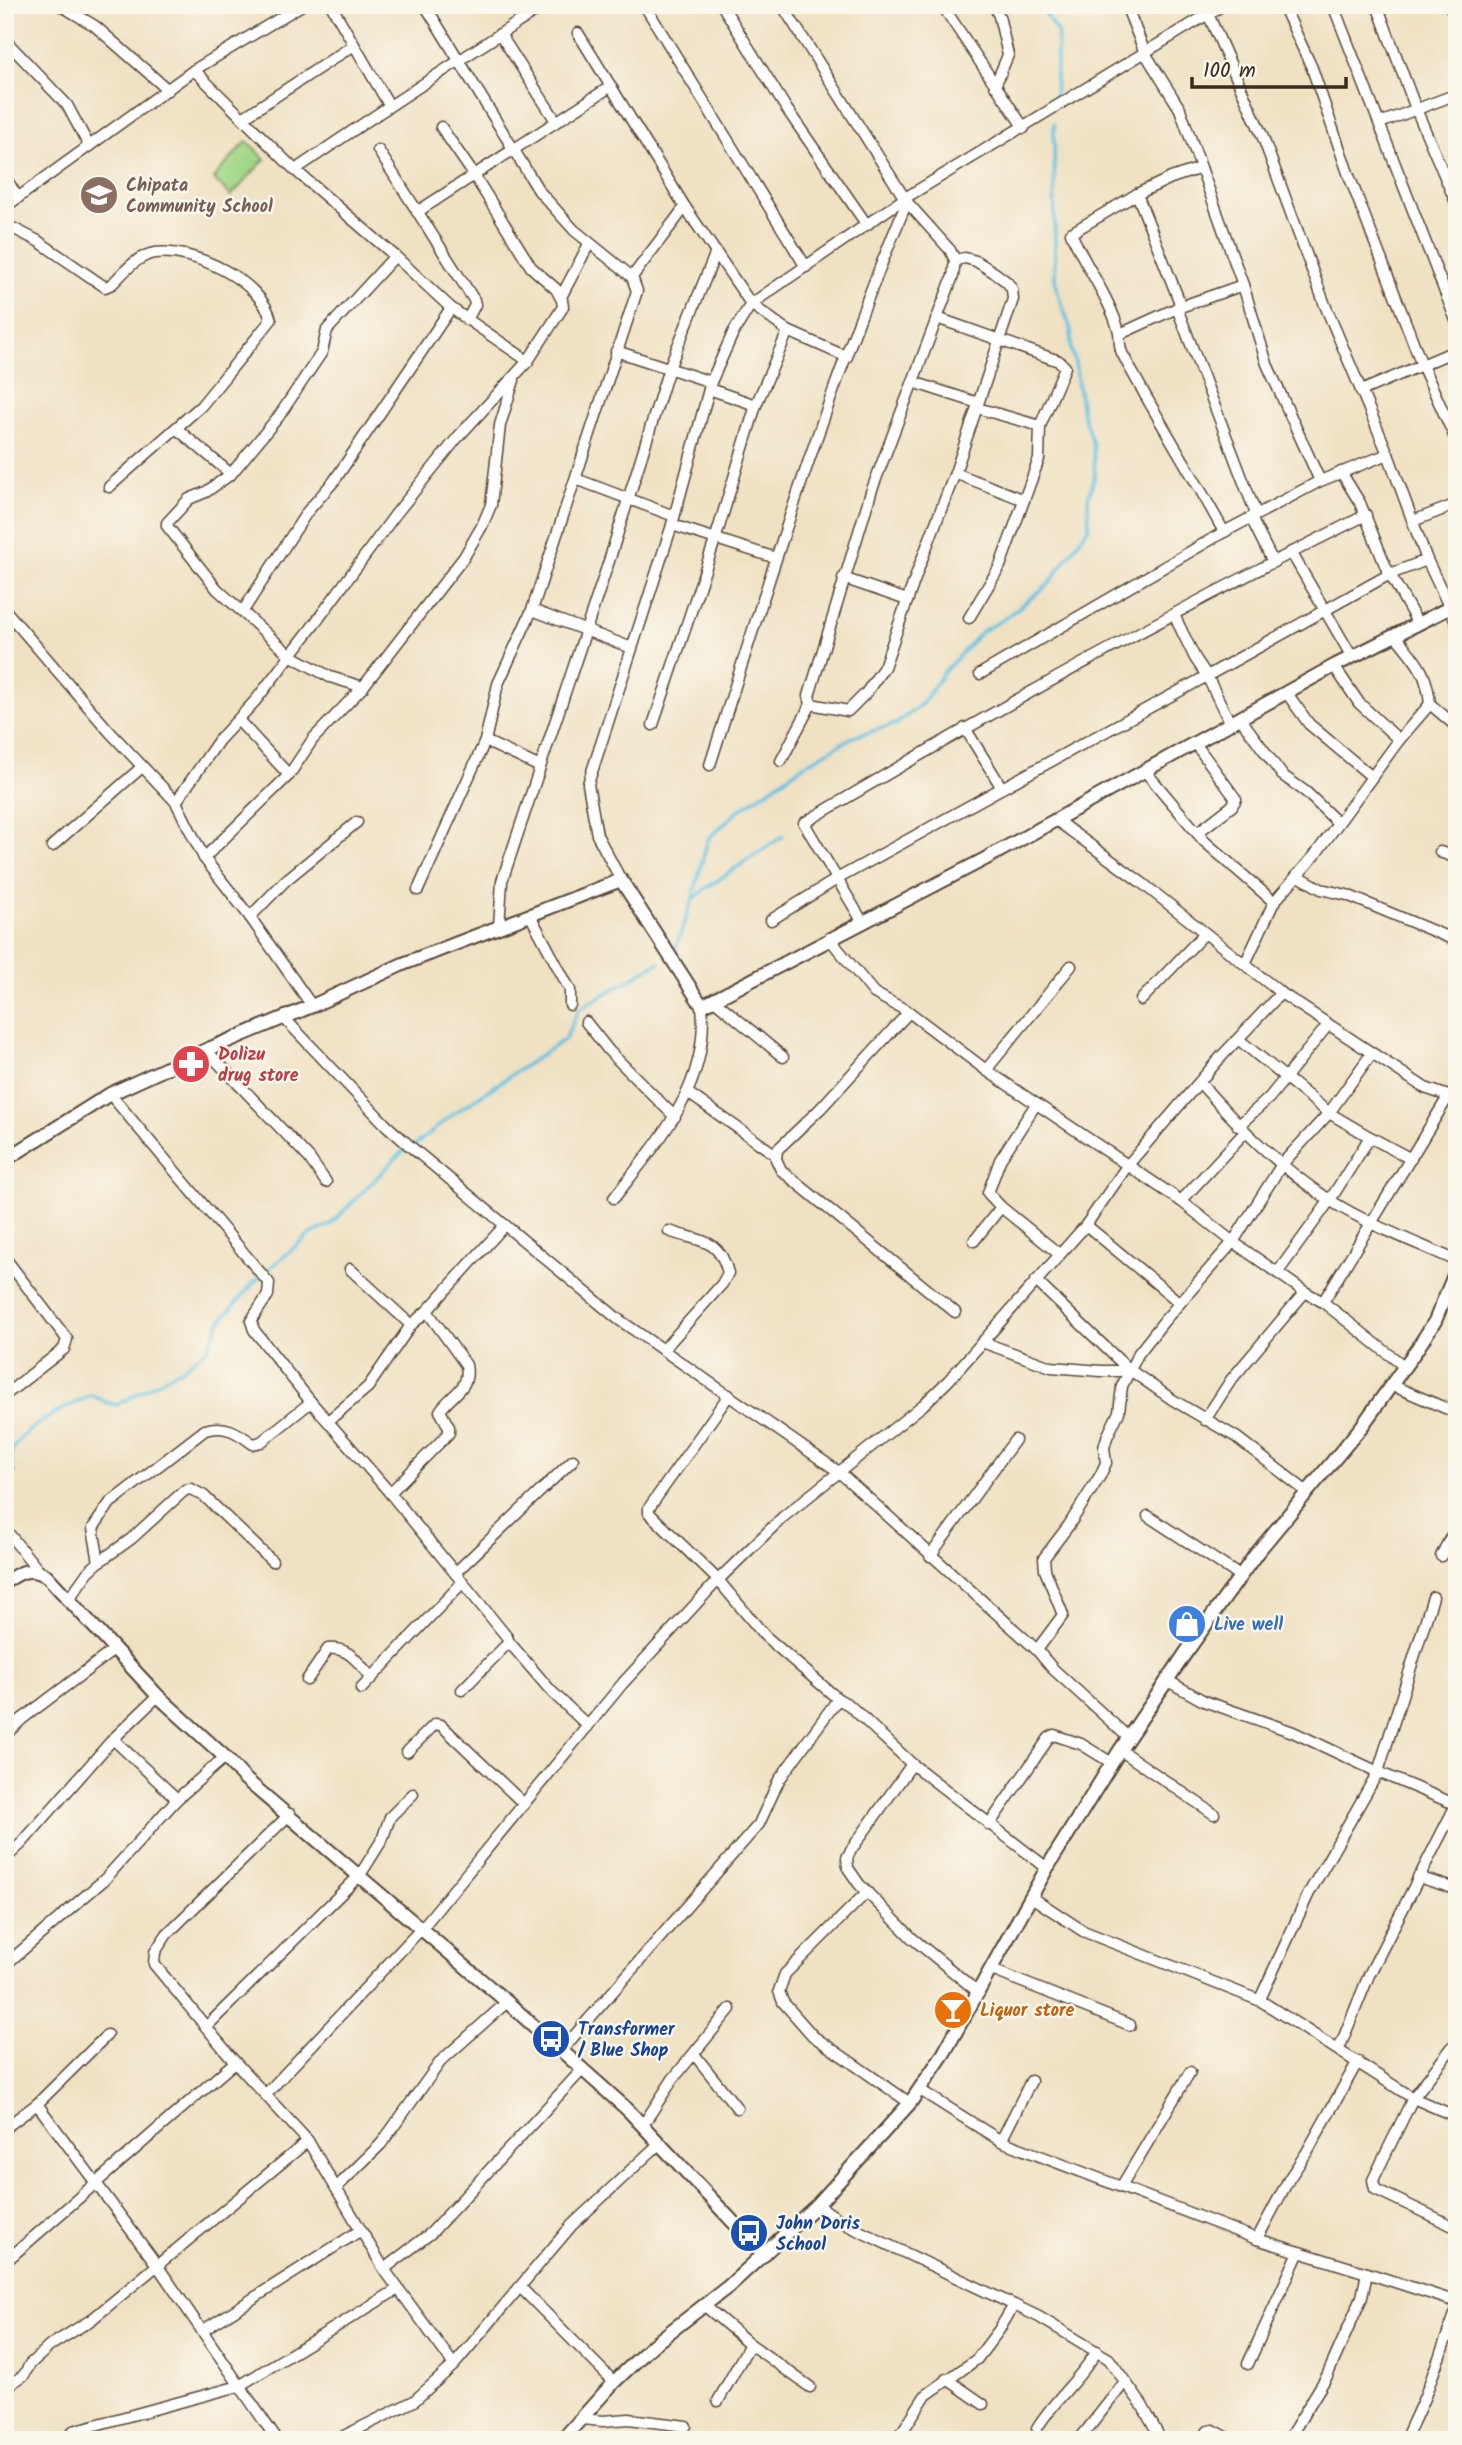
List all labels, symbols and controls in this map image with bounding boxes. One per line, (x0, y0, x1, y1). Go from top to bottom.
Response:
scale bar (1192, 46, 1346, 90)
text: 100 m (1203, 55, 1256, 88)
place label: Chipata Community School (126, 172, 273, 222)
school or university icon: Chipata Community School (78, 174, 120, 216)
place label: Dolizu drug store (218, 1041, 299, 1091)
pharmacy icon: Dolizu drug store (170, 1043, 212, 1085)
shop icon: Live well (1166, 1603, 1208, 1645)
place label: Live well (1214, 1611, 1283, 1640)
bar icon: Liquor store (932, 1989, 974, 2031)
place label: Liquor store (980, 1997, 1074, 2026)
place label: Transformer / Blue Shop (577, 2016, 676, 2066)
bus stop icon: Transformer / Blue Shop (530, 2018, 572, 2060)
place label: John Doris School (776, 2210, 860, 2260)
bus stop icon: John Doris School (728, 2212, 770, 2254)

